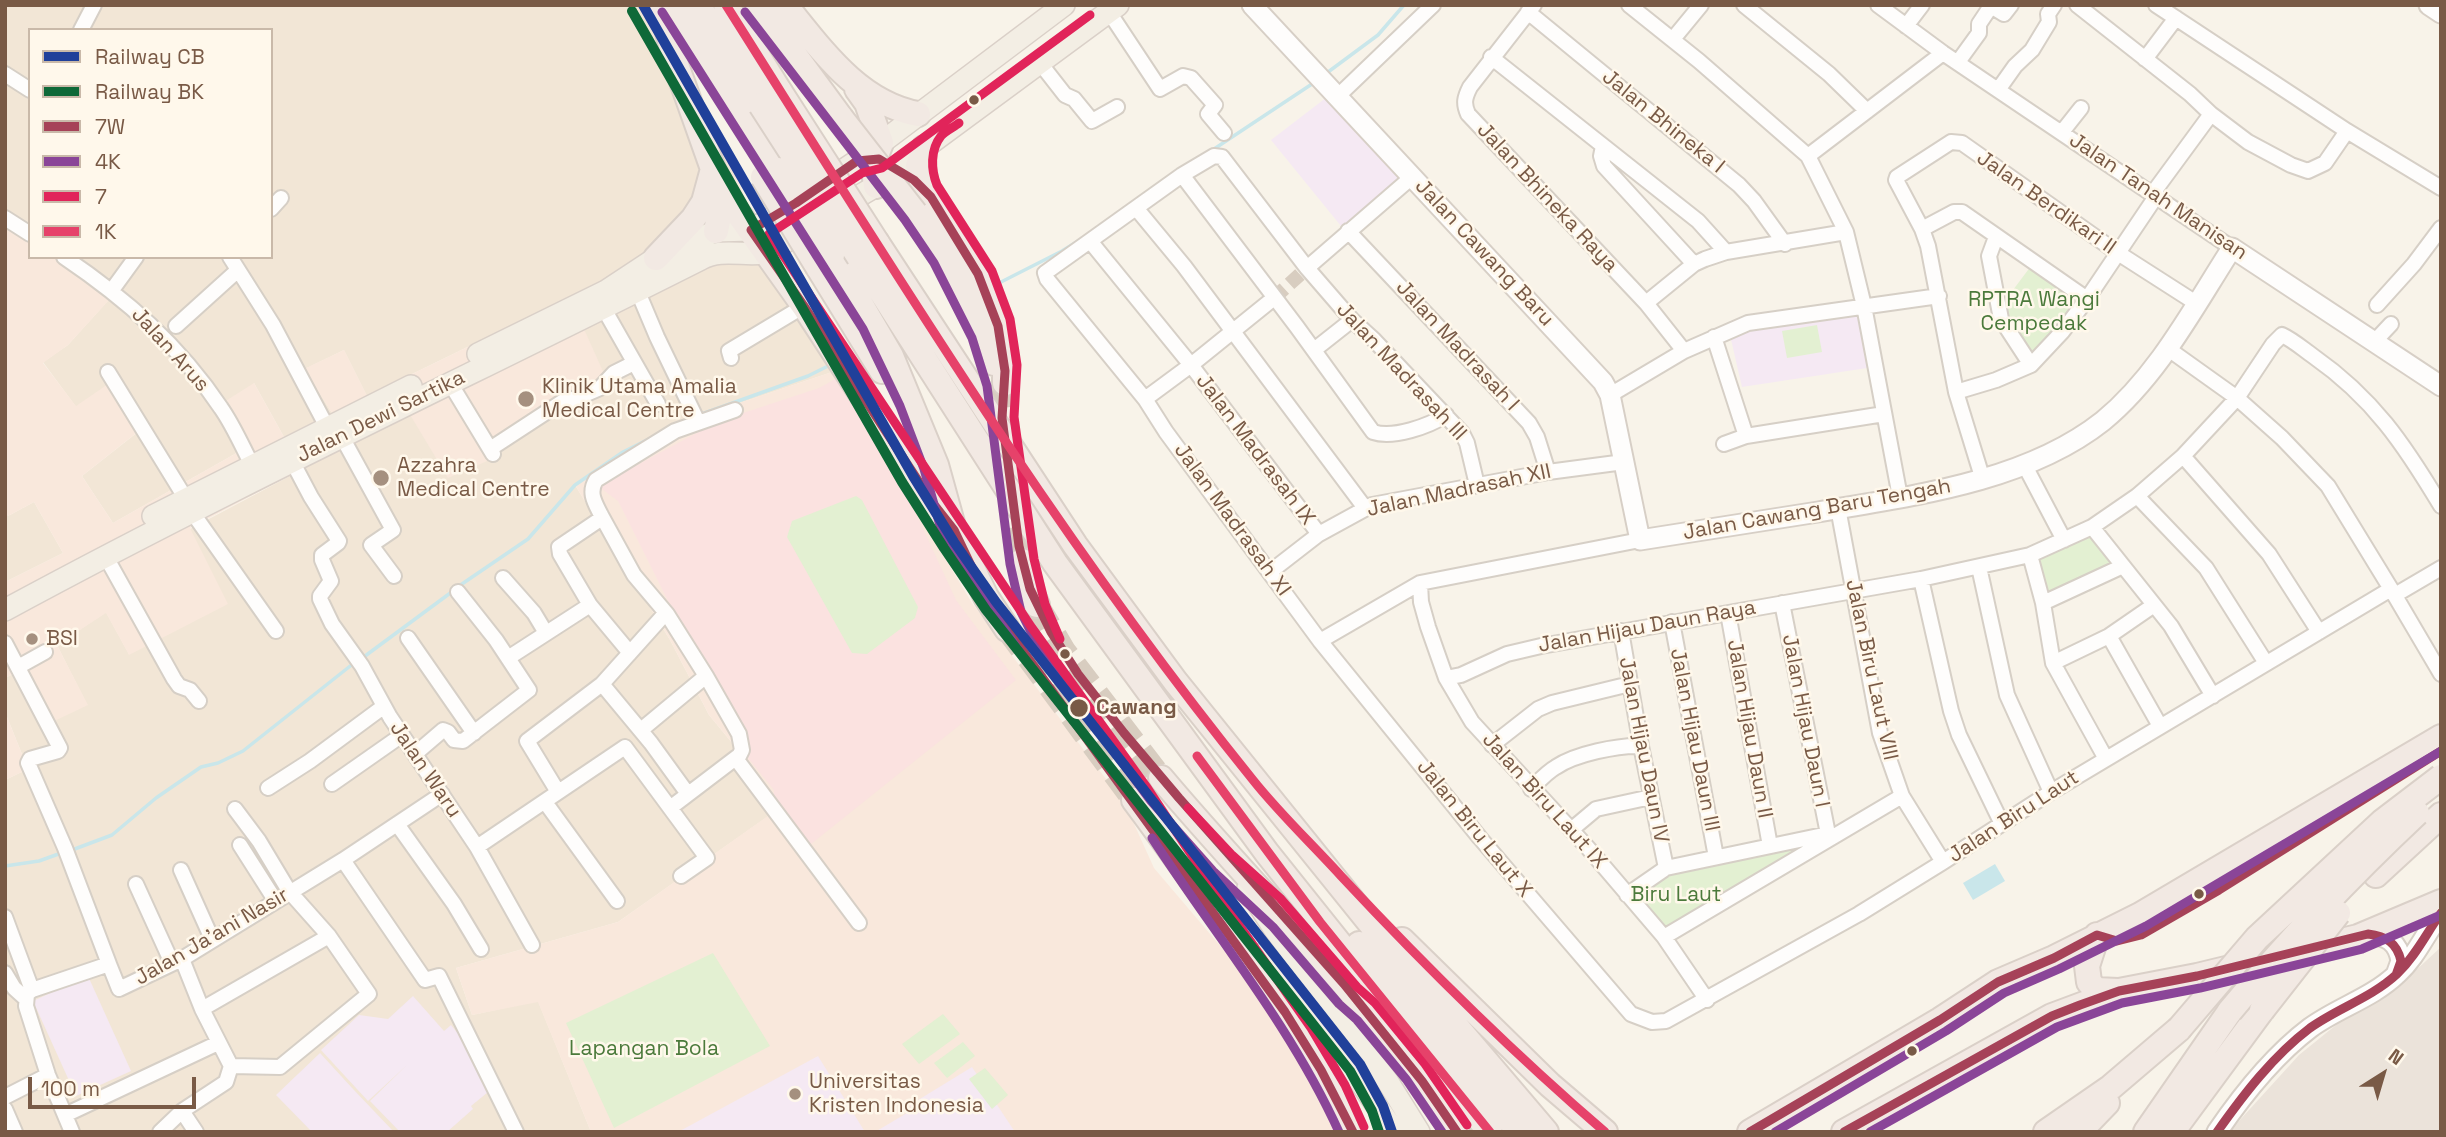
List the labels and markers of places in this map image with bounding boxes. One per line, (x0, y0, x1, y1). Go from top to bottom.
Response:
unlabelled marker (967, 93, 981, 107)
place label: Klinik Utama Amalia Medical Centre (542, 374, 737, 424)
marker: Klinik Utama Amalia Medical Centre (516, 389, 536, 409)
place label: Azzahra Medical Centre (397, 453, 550, 503)
marker: Azzahra Medical Centre (371, 468, 391, 488)
place label: BSI (46, 626, 78, 652)
marker: BSI (24, 631, 40, 647)
unlabelled marker (1058, 647, 1072, 661)
place label: Cawang (1096, 695, 1177, 721)
marker: Cawang (1068, 697, 1090, 719)
unlabelled marker (2192, 887, 2206, 901)
unlabelled marker (1905, 1044, 1919, 1058)
place label: Universitas Kristen Indonesia (809, 1069, 984, 1119)
marker: Universitas Kristen Indonesia (787, 1086, 803, 1102)

